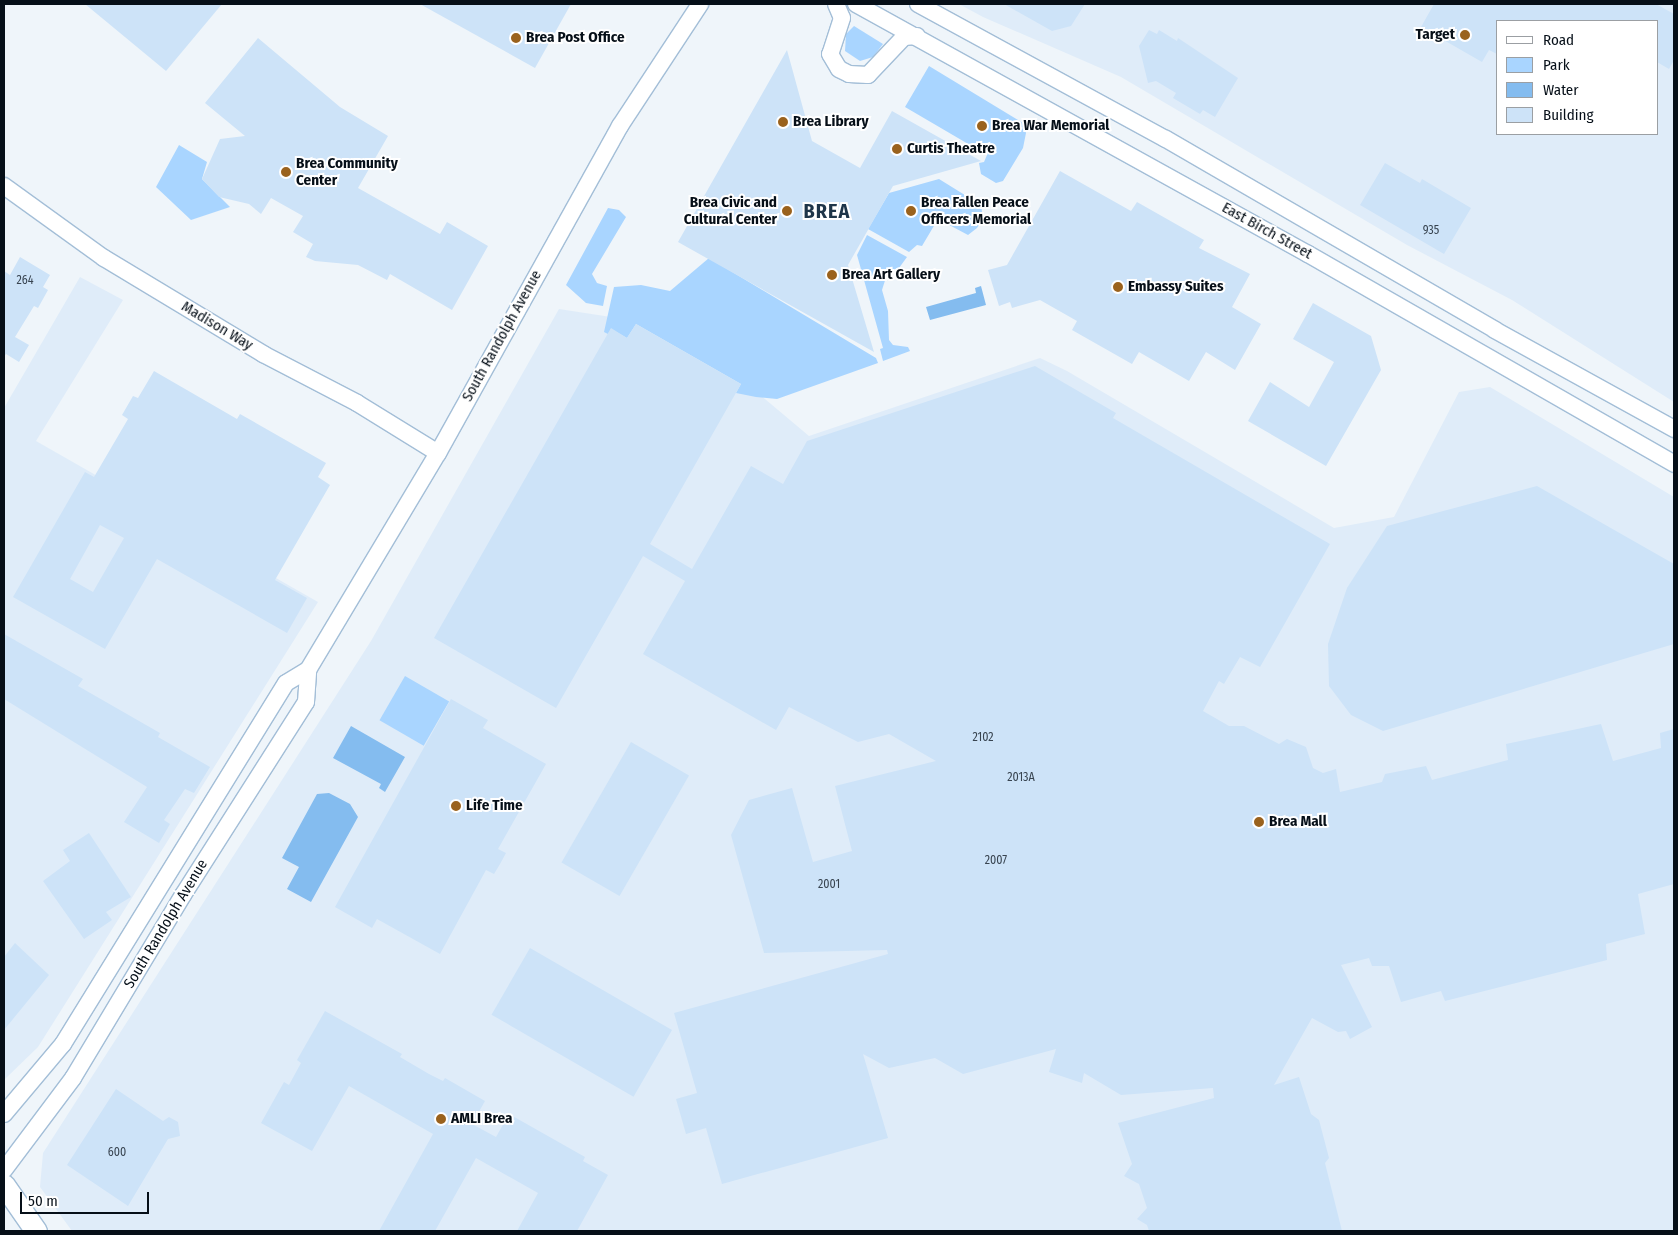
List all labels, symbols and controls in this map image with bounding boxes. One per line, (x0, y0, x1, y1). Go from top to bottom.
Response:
legend (1496, 20, 1658, 135)
place label: Target (1416, 26, 1455, 44)
place label: Brea Post Office (526, 29, 625, 47)
marker: Target (1459, 29, 1471, 41)
text: Road (1543, 31, 1574, 49)
marker: Brea Post Office (510, 32, 522, 44)
text: Park (1543, 56, 1570, 74)
text: Water (1543, 81, 1578, 99)
text: Building (1543, 106, 1594, 124)
place label: Brea Library (793, 113, 869, 131)
marker: Brea Library (777, 116, 789, 128)
place label: Brea War Memorial (992, 117, 1109, 135)
marker: Brea War Memorial (976, 120, 988, 132)
place label: Curtis Theatre (907, 140, 995, 158)
marker: Curtis Theatre (891, 143, 903, 155)
place label: Brea Community Center (296, 154, 398, 189)
marker: Brea Community Center (280, 166, 292, 178)
place label: Brea Civic and Cultural Center (684, 193, 777, 228)
place label: Brea Fallen Peace Officers Memorial (921, 193, 1031, 228)
district label: BREA (803, 199, 851, 223)
street label: East Birch Street (1219, 199, 1315, 263)
marker: Brea Civic and Cultural Center (781, 205, 793, 217)
marker: Brea Fallen Peace Officers Memorial (905, 205, 917, 217)
house number: 935 (1423, 224, 1439, 238)
place label: Brea Art Gallery (842, 266, 940, 284)
street label: South Randolph Avenue (458, 267, 546, 405)
marker: Brea Art Gallery (826, 269, 838, 281)
house number: 264 (16, 274, 34, 288)
place label: Embassy Suites (1128, 278, 1224, 296)
marker: Embassy Suites (1112, 281, 1124, 293)
street label: Madison Way (178, 298, 256, 354)
house number: 2102 (972, 731, 994, 745)
house number: 2013A (1007, 771, 1035, 785)
place label: Life Time (466, 797, 523, 815)
marker: Life Time (450, 800, 462, 812)
place label: Brea Mall (1269, 813, 1327, 831)
marker: Brea Mall (1253, 816, 1265, 828)
house number: 2007 (985, 854, 1007, 868)
street label: South Randolph Avenue (120, 856, 212, 992)
house number: 2001 (818, 878, 840, 892)
place label: AMLI Brea (451, 1110, 512, 1128)
marker: AMLI Brea (435, 1113, 447, 1125)
house number: 600 (108, 1146, 126, 1160)
scale bar (22, 1182, 151, 1214)
text: 50 m (28, 1192, 58, 1210)

